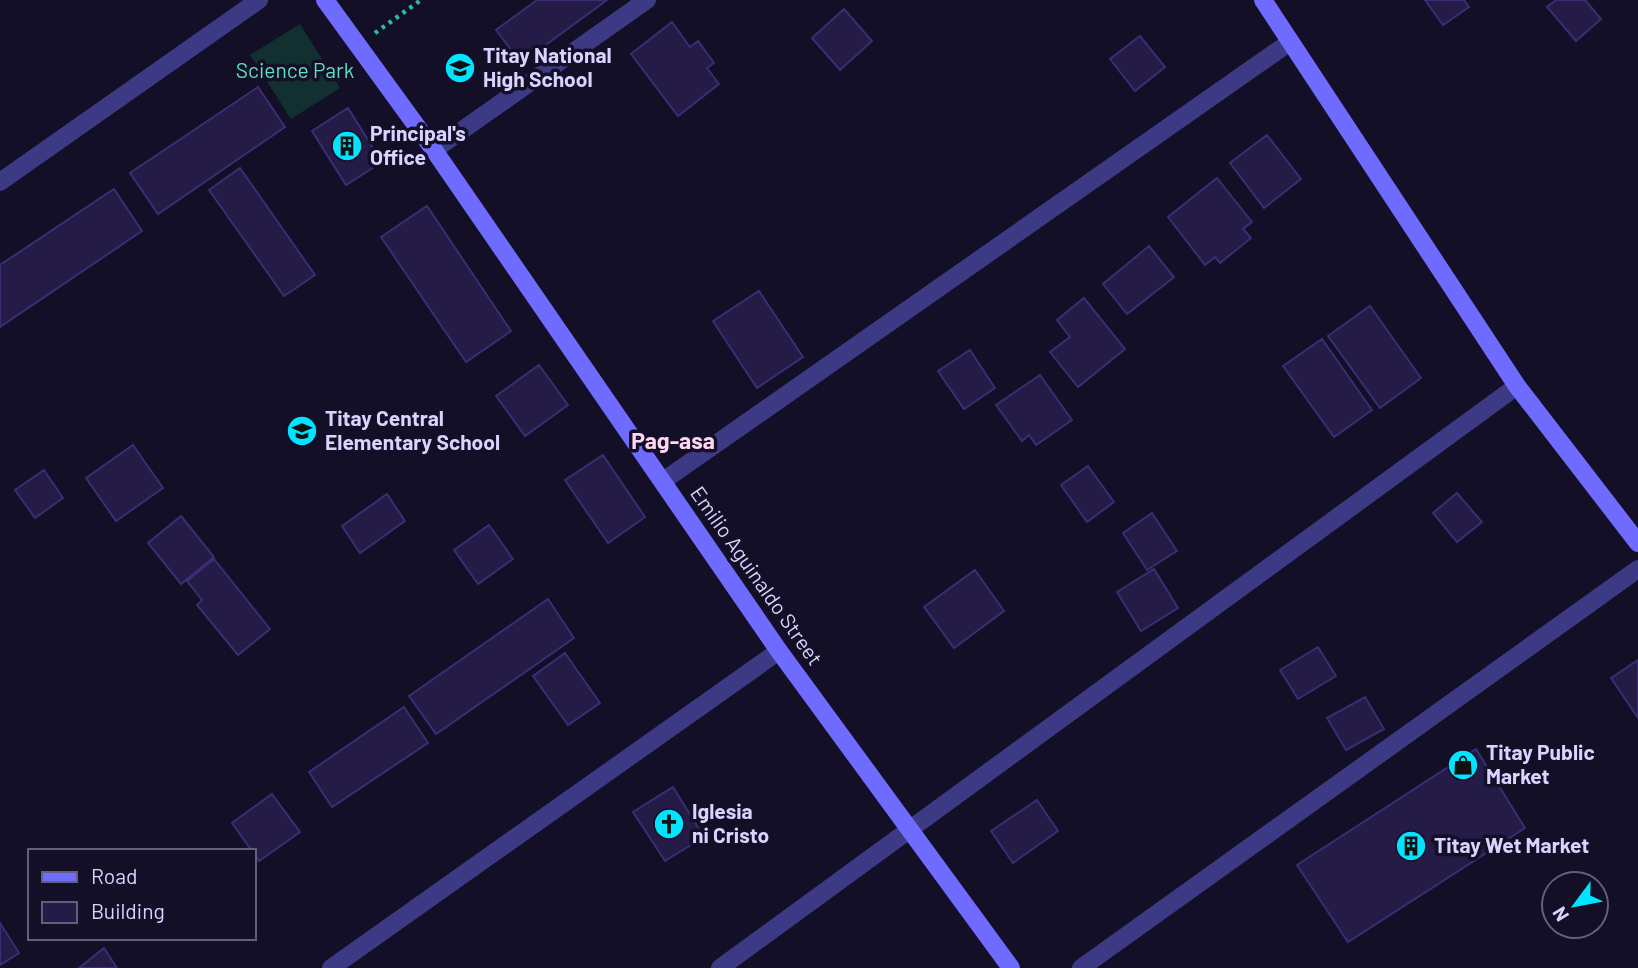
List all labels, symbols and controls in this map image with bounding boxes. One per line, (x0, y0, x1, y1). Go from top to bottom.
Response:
place label: Titay National High School (483, 42, 612, 91)
school or university icon: Titay National High School (443, 51, 477, 85)
park label: Science Park (236, 57, 354, 82)
place label: Principal's Office (370, 120, 466, 169)
building icon: Principal's Office (330, 129, 364, 163)
place label: Titay Central Elementary School (325, 405, 500, 454)
school or university icon: Titay Central Elementary School (285, 414, 319, 448)
district label: Pag-asa (631, 426, 715, 454)
street label: Emilio Aguinaldo Street (686, 481, 828, 669)
place label: Titay Public Market (1486, 739, 1595, 788)
shop icon: Titay Public Market (1446, 748, 1480, 782)
place label: Iglesia ni Cristo (692, 798, 769, 847)
church icon: Iglesia ni Cristo (652, 807, 686, 841)
building icon: Titay Wet Market (1394, 829, 1428, 863)
place label: Titay Wet Market (1434, 832, 1589, 857)
legend (28, 849, 256, 940)
text: Road (91, 863, 137, 888)
north arrow (1540, 870, 1610, 940)
text: Building (91, 898, 165, 923)
text: N (1547, 903, 1573, 926)

